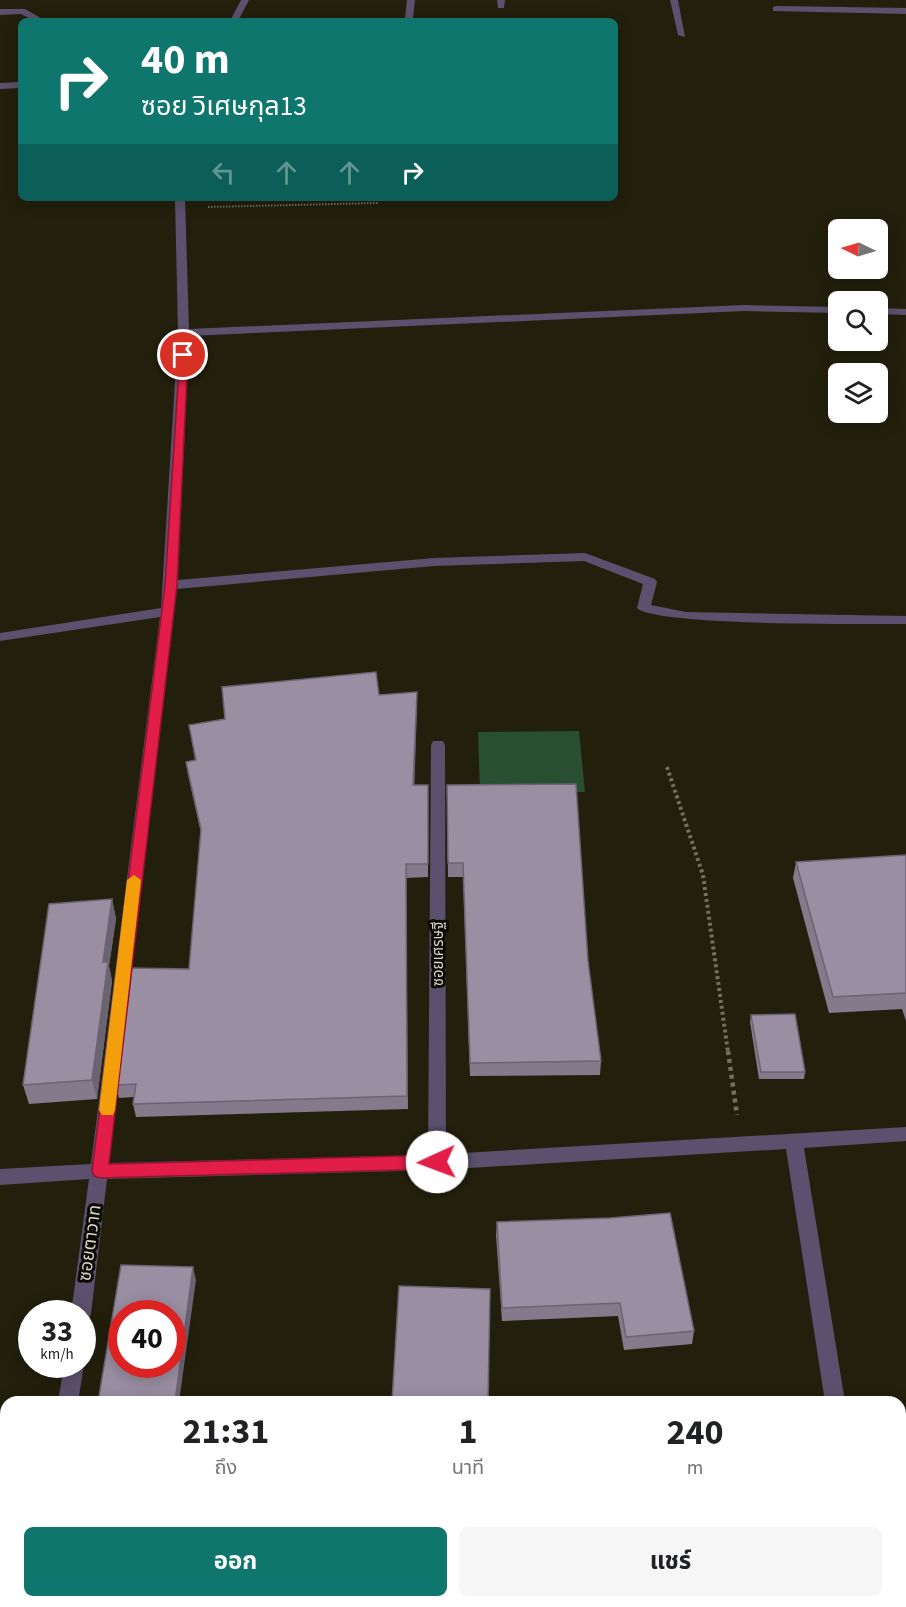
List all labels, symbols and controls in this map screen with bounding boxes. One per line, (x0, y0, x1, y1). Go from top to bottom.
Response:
text: 40 m (141, 30, 230, 90)
icon: right (42, 42, 120, 120)
text: ซอย วิเศษกุล13 (141, 87, 307, 126)
icon: left (207, 156, 240, 189)
icon: ahead (270, 156, 303, 189)
icon: ahead (333, 156, 366, 189)
icon: right (396, 156, 429, 189)
north arrow (828, 219, 888, 279)
map controls (828, 219, 888, 423)
button: search (828, 291, 888, 351)
pin (157, 329, 208, 380)
icon: arrive (166, 338, 199, 371)
button: layers (828, 363, 888, 423)
street label: ซอยเศรษฐี (428, 922, 449, 986)
position arrow (405, 1130, 469, 1194)
street label: ซอยตาวาท (72, 1203, 108, 1283)
speed limit sign: 40 (108, 1300, 186, 1378)
text: 33 (41, 1310, 73, 1353)
text: km/h (40, 1344, 74, 1365)
text: 21:31 (182, 1406, 269, 1457)
text: 1 (458, 1406, 477, 1457)
text: 240 (667, 1407, 724, 1458)
text: ถึง (214, 1454, 237, 1482)
text: นาที (452, 1454, 484, 1482)
text: m (687, 1454, 703, 1482)
button: ออก (24, 1527, 447, 1596)
button: แชร์ (459, 1527, 882, 1596)

